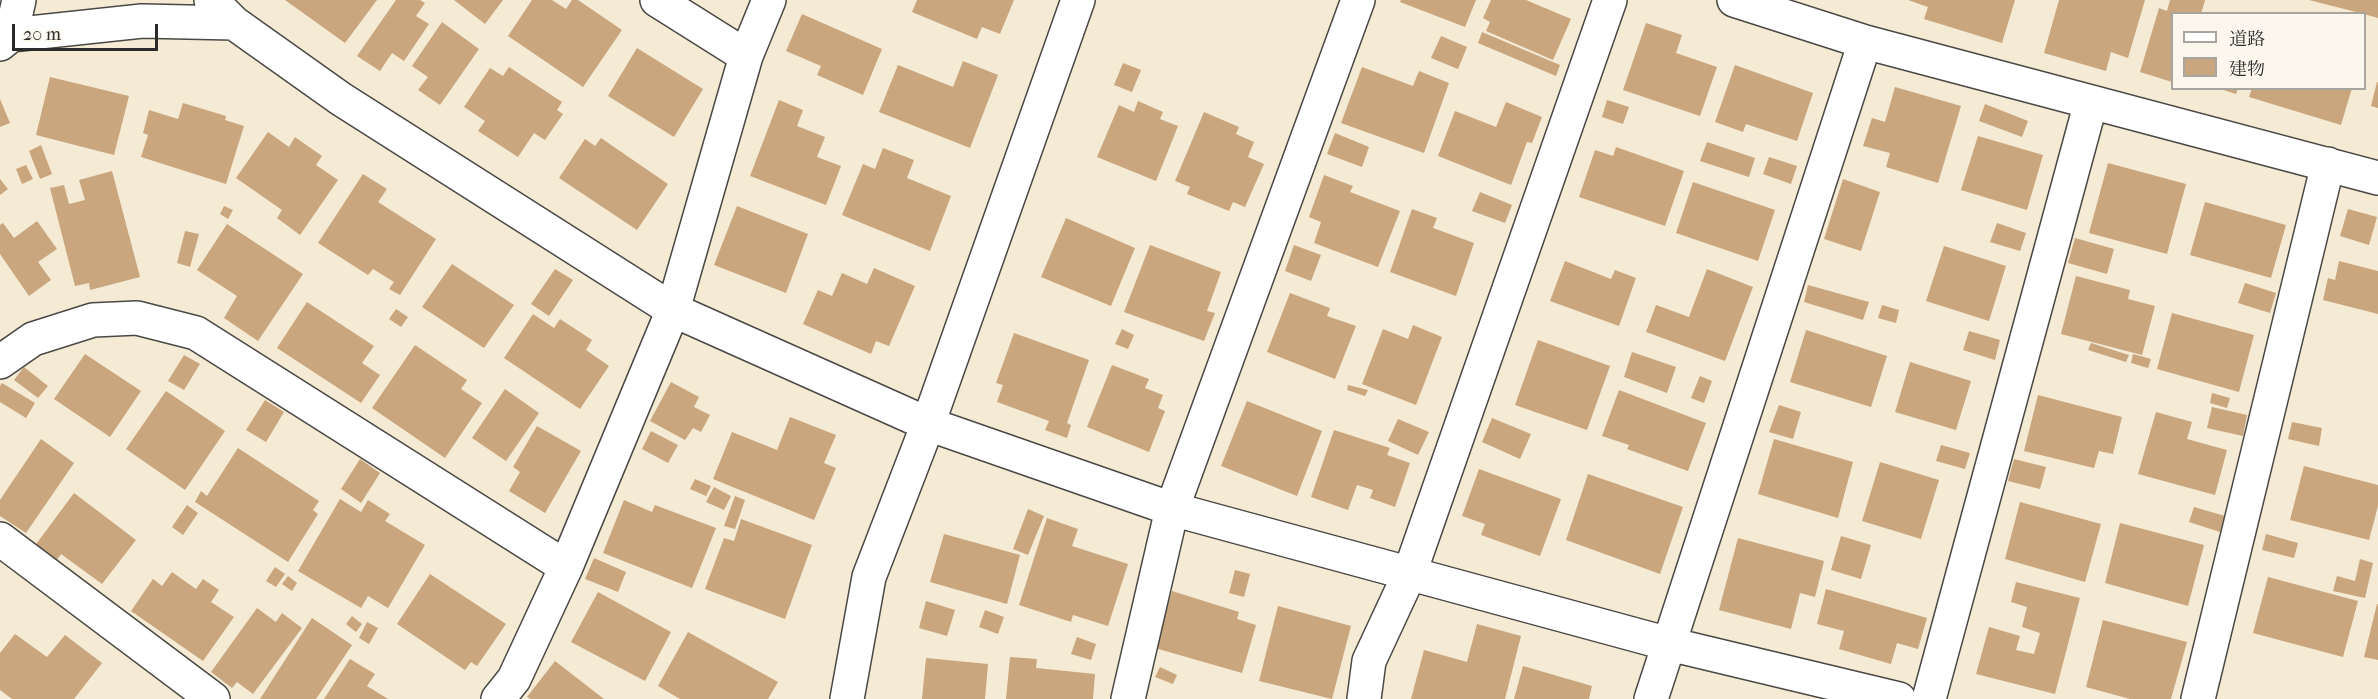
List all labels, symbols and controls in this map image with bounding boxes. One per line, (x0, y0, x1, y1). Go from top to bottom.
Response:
scale bar (15, 12, 160, 50)
legend (2171, 12, 2366, 90)
text: 20 m (23, 24, 61, 45)
text: 道路 (2229, 29, 2265, 50)
text: 建物 (2229, 59, 2265, 80)

